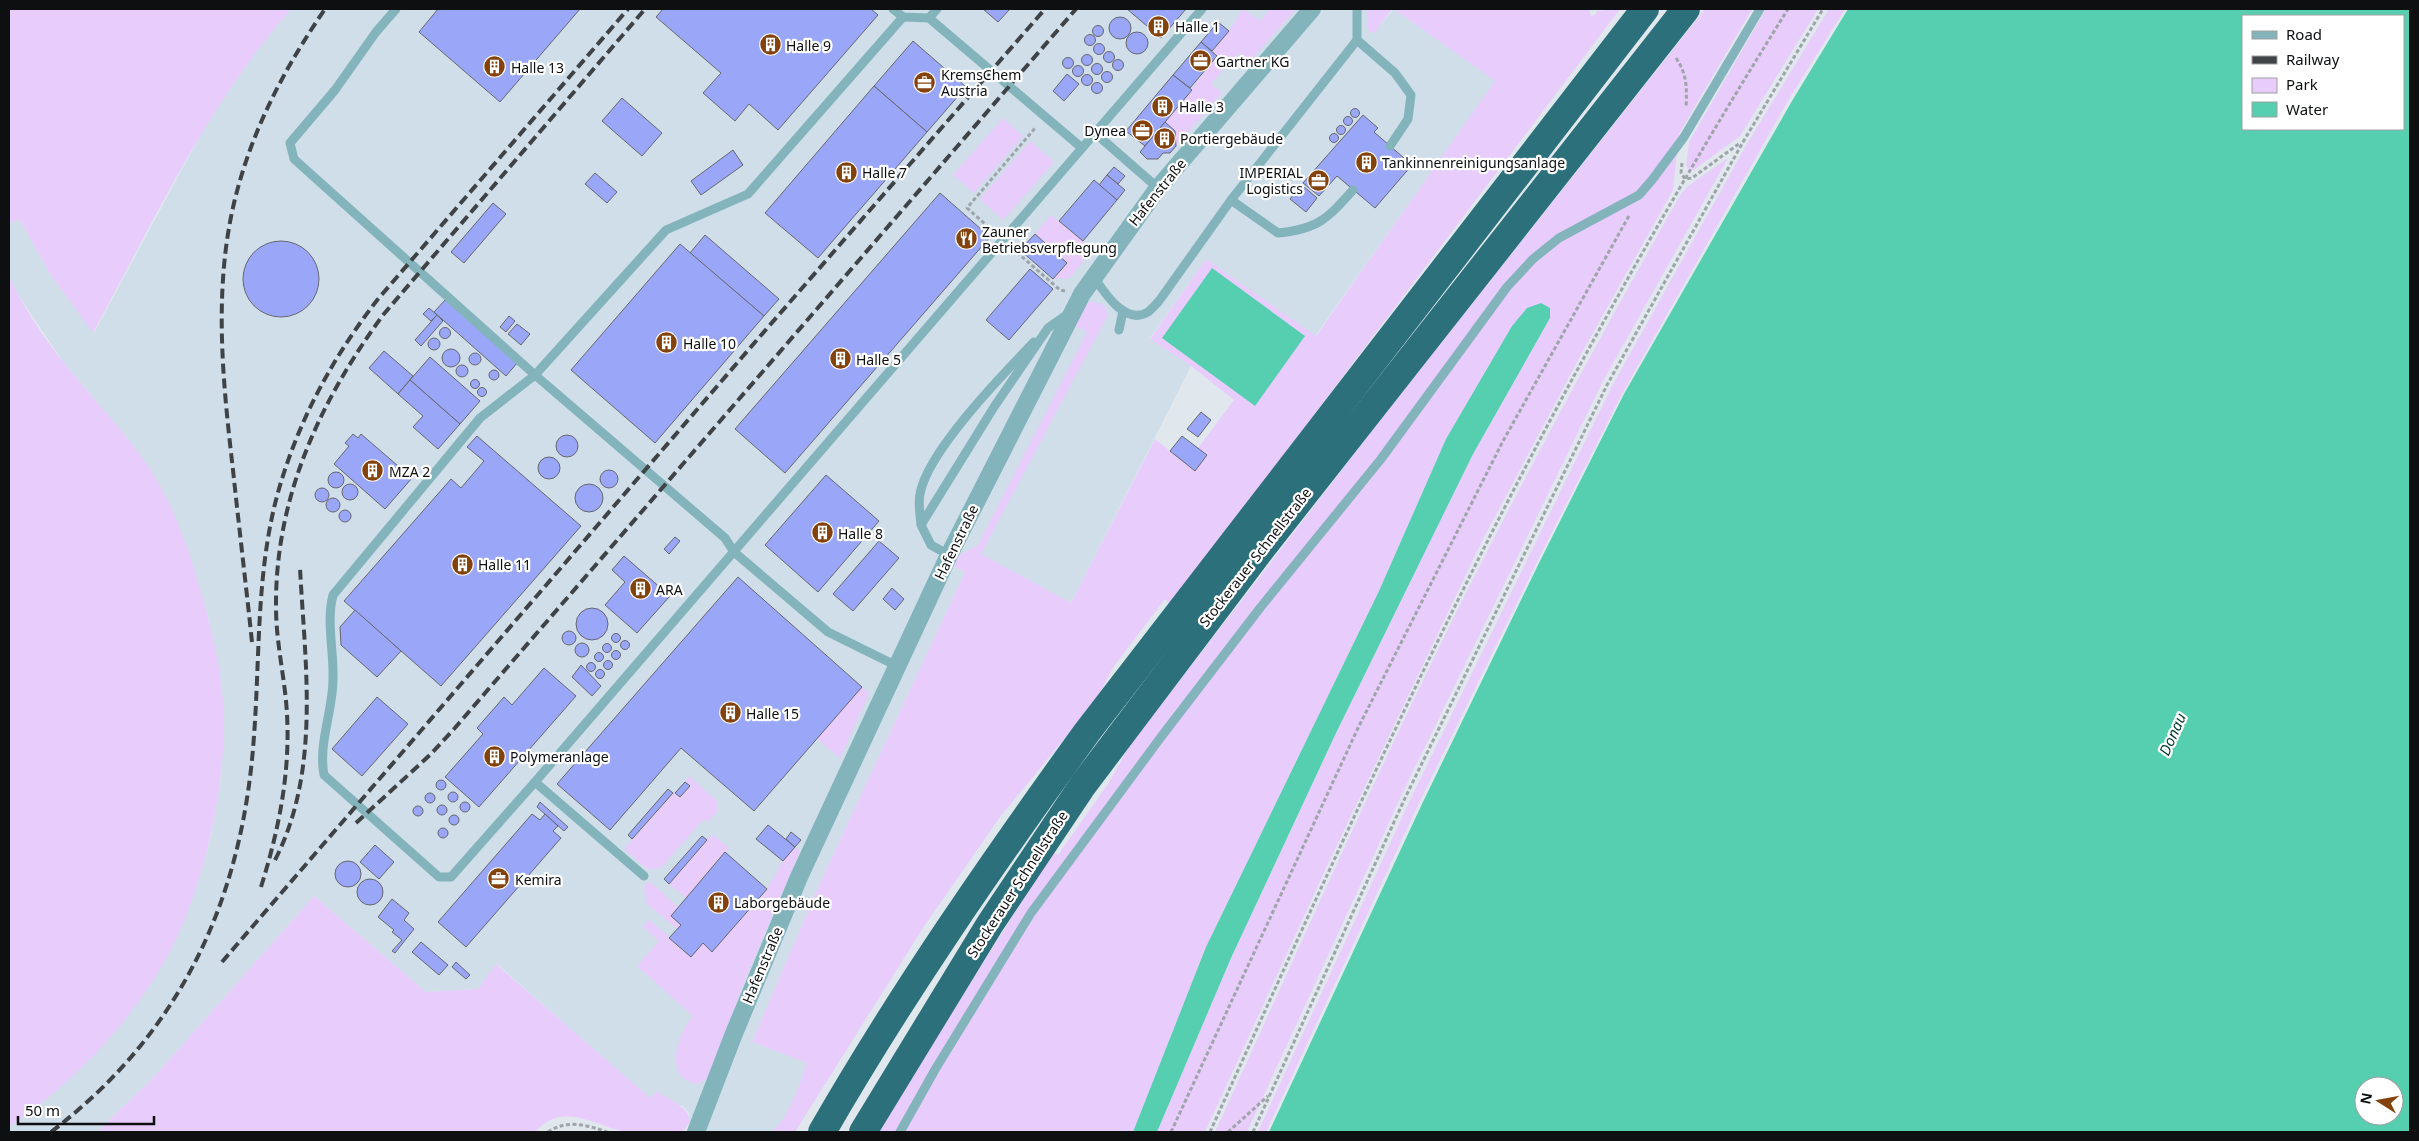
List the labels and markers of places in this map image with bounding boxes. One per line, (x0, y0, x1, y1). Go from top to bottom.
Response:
building icon: Halle 1 (1147, 14, 1171, 38)
place label: Halle 1 (1175, 17, 1220, 36)
building icon: Halle 9 (758, 33, 782, 57)
place label: Halle 9 (786, 36, 831, 55)
office icon: Gartner KG (1188, 49, 1212, 73)
place label: Gartner KG (1216, 52, 1289, 71)
building icon: Halle 13 (483, 55, 507, 79)
place label: Halle 13 (511, 58, 564, 77)
place label: KremsChem Austria (941, 65, 1021, 100)
office icon: KremsChem Austria (913, 70, 937, 94)
building icon: Halle 3 (1151, 94, 1175, 118)
place label: Halle 3 (1179, 97, 1224, 116)
office icon: Dynea (1130, 118, 1154, 142)
place label: Dynea (1084, 121, 1126, 140)
building icon: Portiergebäude (1152, 126, 1176, 150)
place label: Portiergebäude (1180, 129, 1283, 148)
building icon: Tankinnenreinigungsanlage (1354, 150, 1378, 174)
place label: Tankinnenreinigungsanlage (1382, 153, 1565, 172)
building icon: Halle 7 (834, 160, 858, 184)
place label: Halle 7 (862, 163, 907, 182)
place label: IMPERIAL Logistics (1240, 163, 1303, 198)
office icon: IMPERIAL Logistics (1307, 168, 1331, 192)
place label: Zauner Betriebsverpflegung (982, 222, 1117, 257)
restaurant icon: Zauner Betriebsverpflegung (954, 227, 978, 251)
building icon: Halle 10 (655, 331, 679, 355)
place label: Halle 10 (683, 334, 736, 353)
building icon: Halle 5 (828, 347, 852, 371)
place label: Halle 5 (856, 350, 901, 369)
building icon: MZA 2 (361, 459, 385, 483)
place label: MZA 2 (389, 462, 430, 481)
building icon: Halle 8 (810, 521, 834, 545)
place label: Halle 8 (838, 524, 883, 543)
building icon: Halle 11 (450, 552, 474, 576)
place label: Halle 11 (478, 555, 531, 574)
building icon: ARA (628, 577, 652, 601)
place label: ARA (656, 580, 683, 599)
building icon: Halle 15 (718, 701, 742, 725)
place label: Halle 15 (746, 704, 799, 723)
building icon: Polymeranlage (482, 744, 506, 768)
place label: Polymeranlage (510, 747, 609, 766)
office icon: Kemira (487, 867, 511, 891)
place label: Kemira (515, 870, 562, 889)
building icon: Laborgebäude (706, 890, 730, 914)
place label: Laborgebäude (734, 893, 830, 912)

